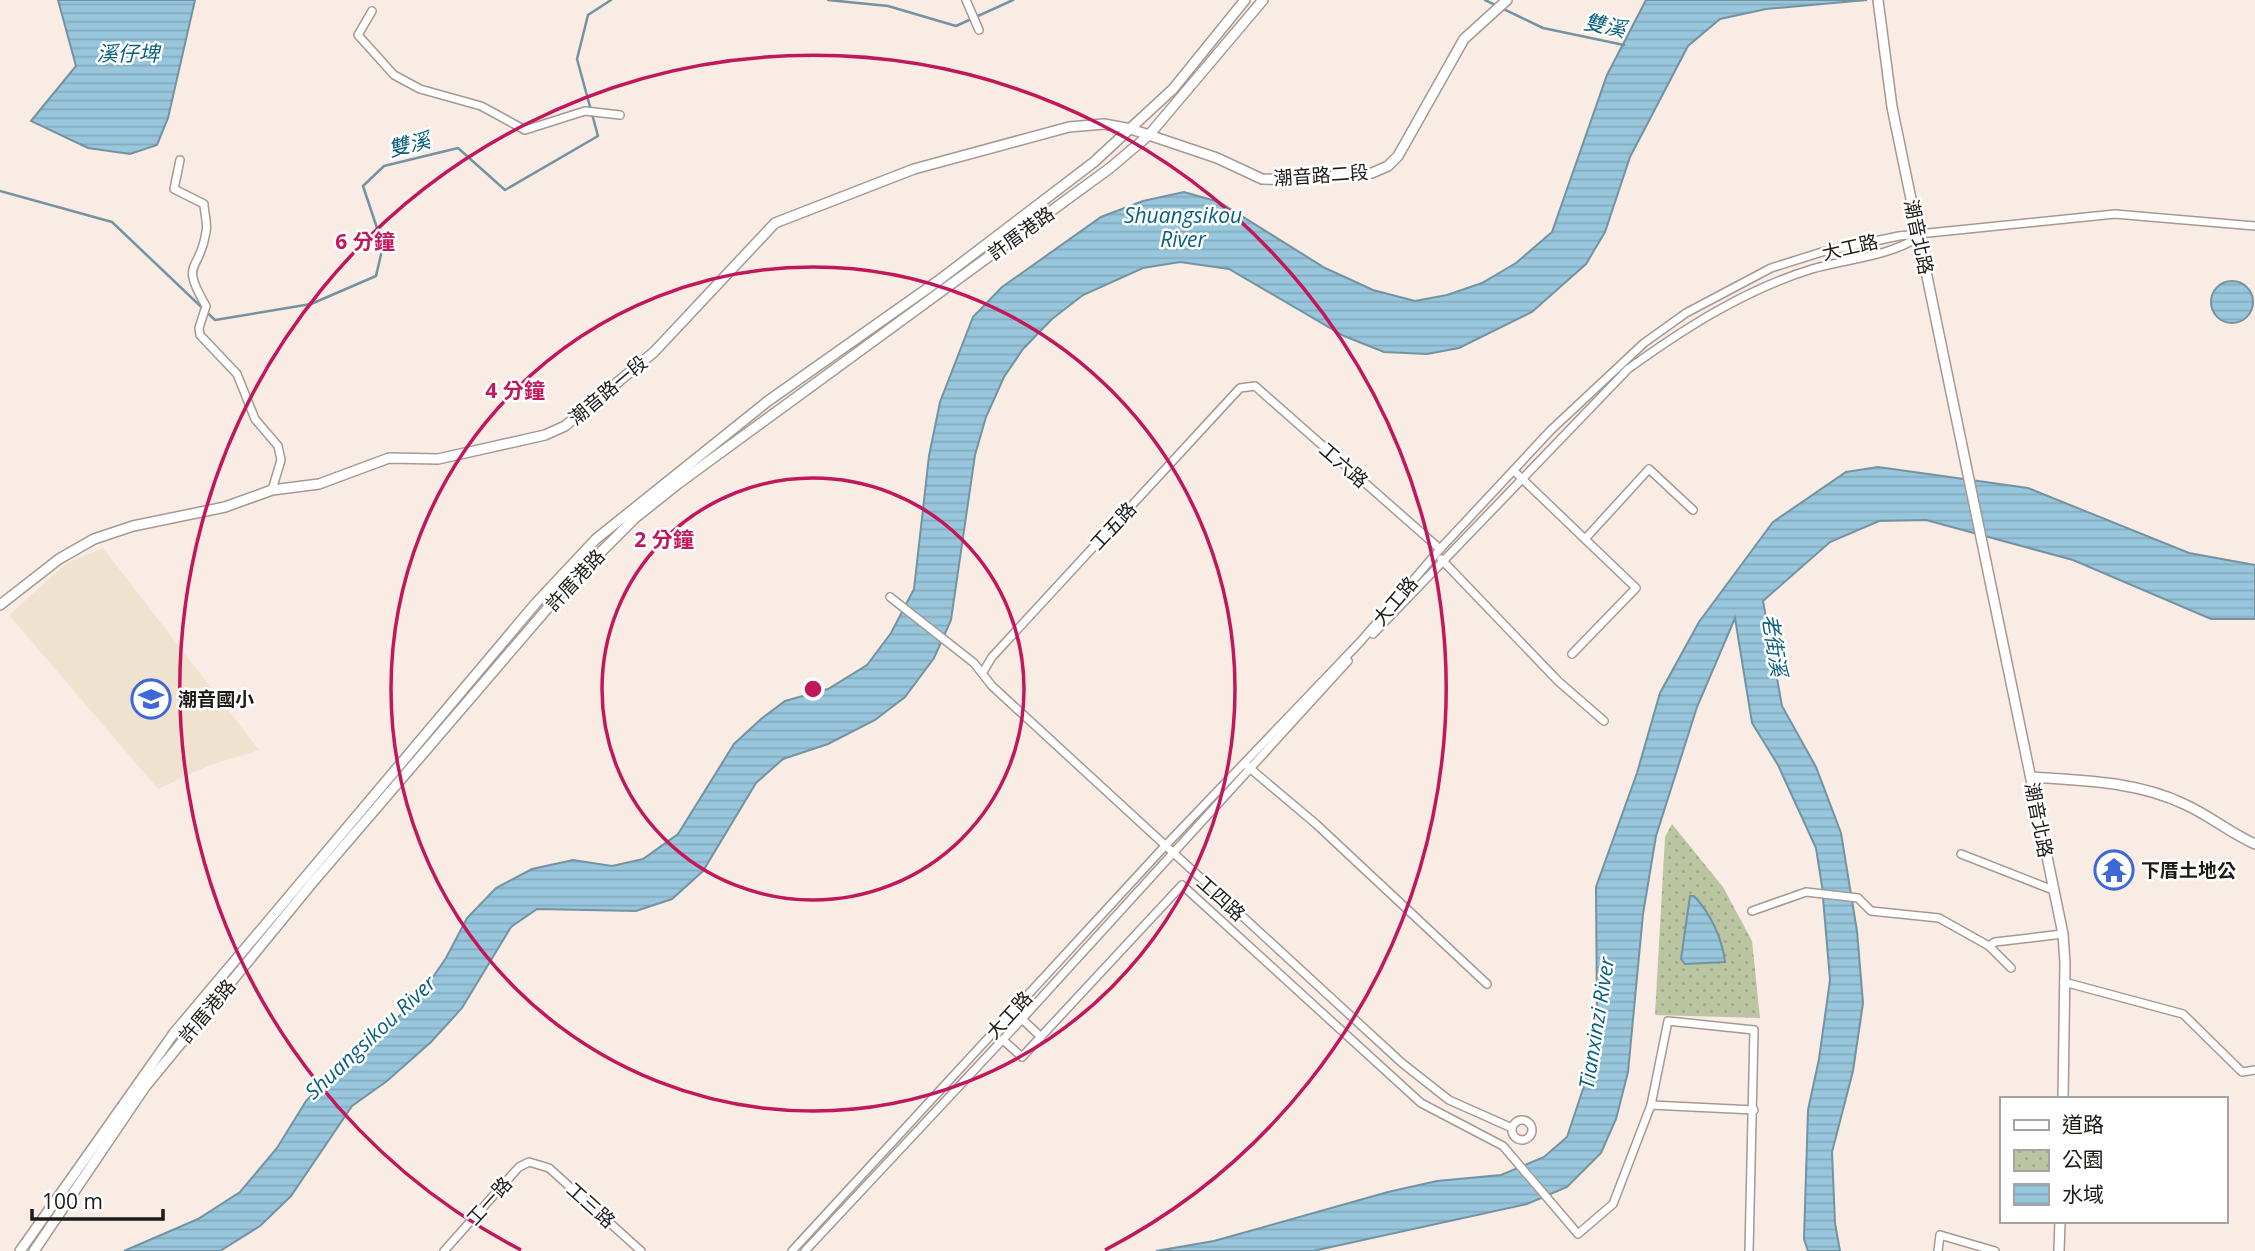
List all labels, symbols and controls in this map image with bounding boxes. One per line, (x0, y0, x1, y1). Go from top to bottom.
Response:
water label: 雙溪 (1582, 7, 1631, 44)
water label: 溪仔埤 (97, 39, 162, 67)
water label: 雙溪 (385, 125, 436, 163)
street label: 潮音路二段 (1273, 159, 1369, 191)
street label: 潮音北路 (1898, 197, 1940, 277)
street label: 許厝港路 (983, 200, 1059, 266)
water label: Shuangsikou River (1124, 201, 1242, 253)
text: 6 分鐘 (335, 227, 395, 255)
street label: 大工路 (1819, 228, 1881, 266)
street label: 潮音路一段 (563, 350, 653, 430)
text: 4 分鐘 (485, 376, 545, 404)
street label: 工六路 (1314, 436, 1374, 494)
street label: 工五路 (1084, 496, 1142, 556)
text: 2 分鐘 (634, 525, 694, 553)
street label: 許厝港路 (540, 543, 610, 617)
street label: 大工路 (1367, 571, 1423, 631)
water label: 老街溪 (1756, 612, 1794, 681)
centre of rings (801, 677, 825, 701)
school or university icon: 潮音國小 (130, 678, 172, 720)
place label: 潮音國小 (178, 686, 254, 712)
street label: 潮音北路 (2019, 780, 2059, 860)
temple icon: 下厝土地公 (2093, 849, 2135, 891)
place label: 下厝土地公 (2141, 857, 2236, 883)
street label: 工四路 (1191, 869, 1251, 927)
water label: Tianxinzi River (1572, 954, 1620, 1091)
water label: Shuangsikou River (299, 969, 442, 1105)
street label: 許厝港路 (173, 974, 241, 1048)
street label: 大工路 (980, 985, 1038, 1045)
legend (2000, 1097, 2227, 1223)
text: 道路 (2062, 1110, 2104, 1138)
text: 公園 (2062, 1145, 2104, 1173)
street label: 工一路 (460, 1171, 518, 1231)
street label: 工三路 (561, 1176, 621, 1234)
scale bar (32, 1178, 163, 1222)
text: 水域 (2062, 1180, 2104, 1208)
text: 100 m (42, 1187, 103, 1215)

